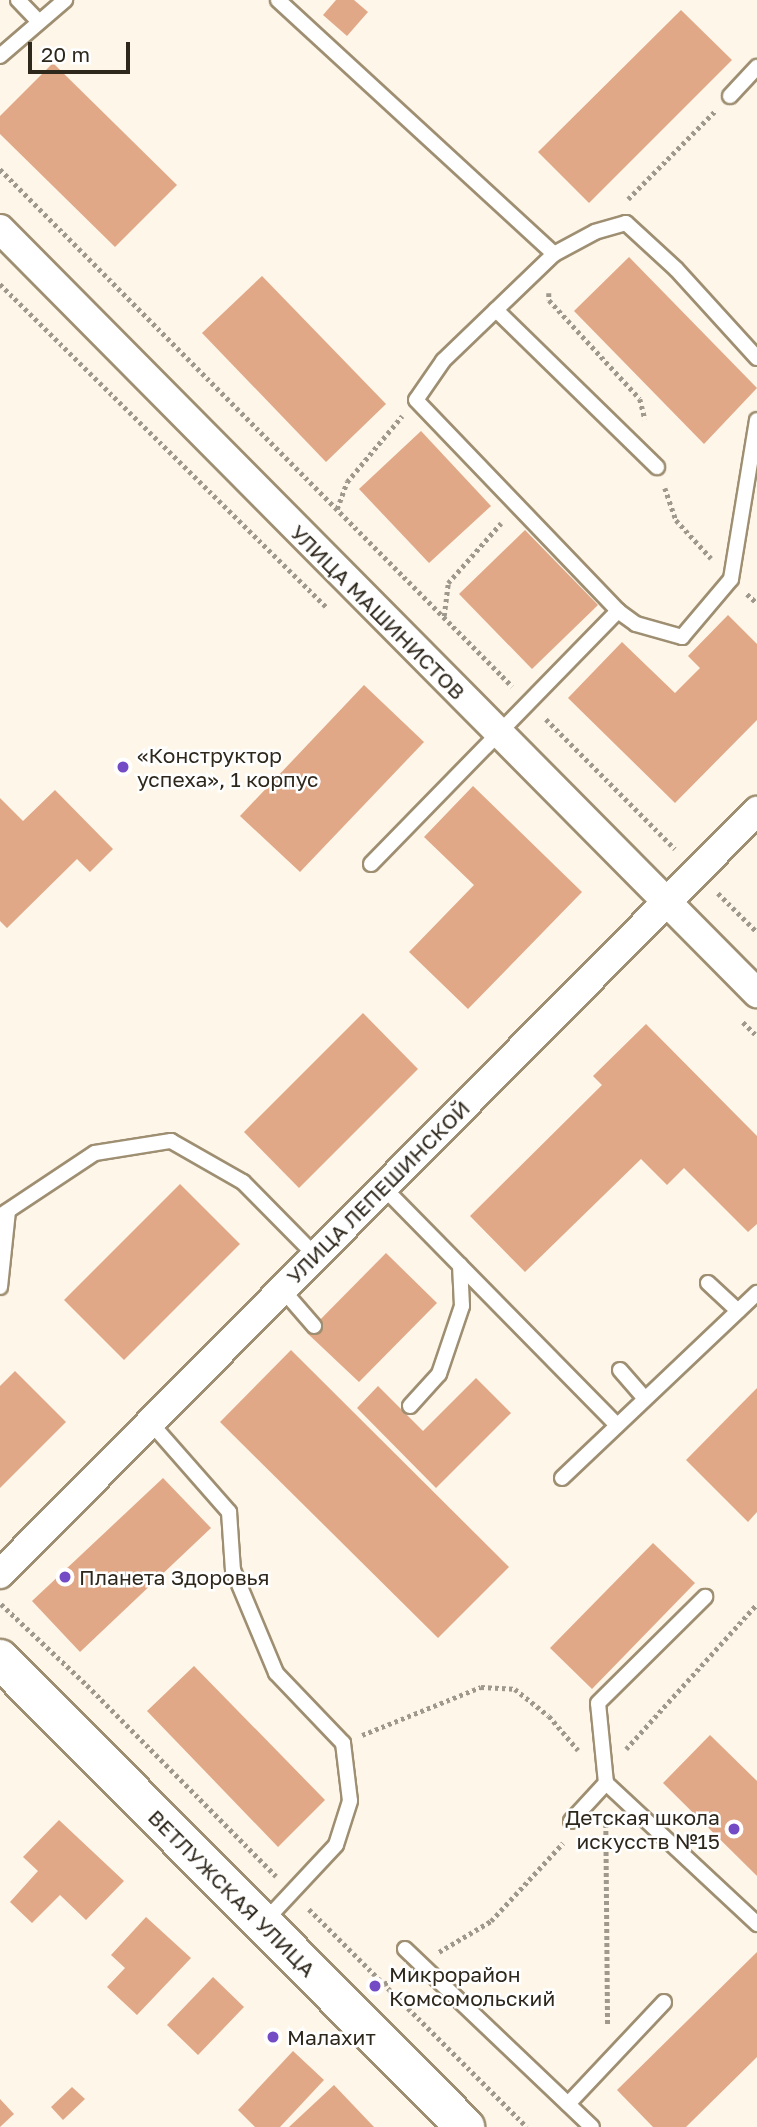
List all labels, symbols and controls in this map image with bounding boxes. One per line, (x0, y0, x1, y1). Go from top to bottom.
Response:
scale bar (32, 28, 133, 72)
text: 20 m (41, 41, 90, 67)
street label: УЛИЦА МАШИНИСТОВ (286, 520, 470, 704)
place label: «Конструктор успеха», 1 корпус (137, 742, 318, 792)
marker: «Конструктор успеха», 1 корпус (115, 759, 131, 775)
street label: УЛИЦА ЛЕПЕШИНСКОЙ (281, 1095, 475, 1289)
place label: Планета Здоровья (79, 1564, 270, 1590)
marker: Планета Здоровья (57, 1569, 73, 1585)
street label: ВЕТЛУЖСКАЯ УЛИЦА (143, 1804, 321, 1982)
place label: Детская школа искусств №15 (565, 1804, 720, 1854)
marker: Детская школа искусств №15 (726, 1821, 742, 1837)
place label: Микрорайон Комсомольский (389, 1961, 555, 2011)
marker: Микрорайон Комсомольский (367, 1978, 383, 1994)
place label: Малахит (287, 2024, 376, 2050)
marker: Малахит (265, 2029, 281, 2045)

